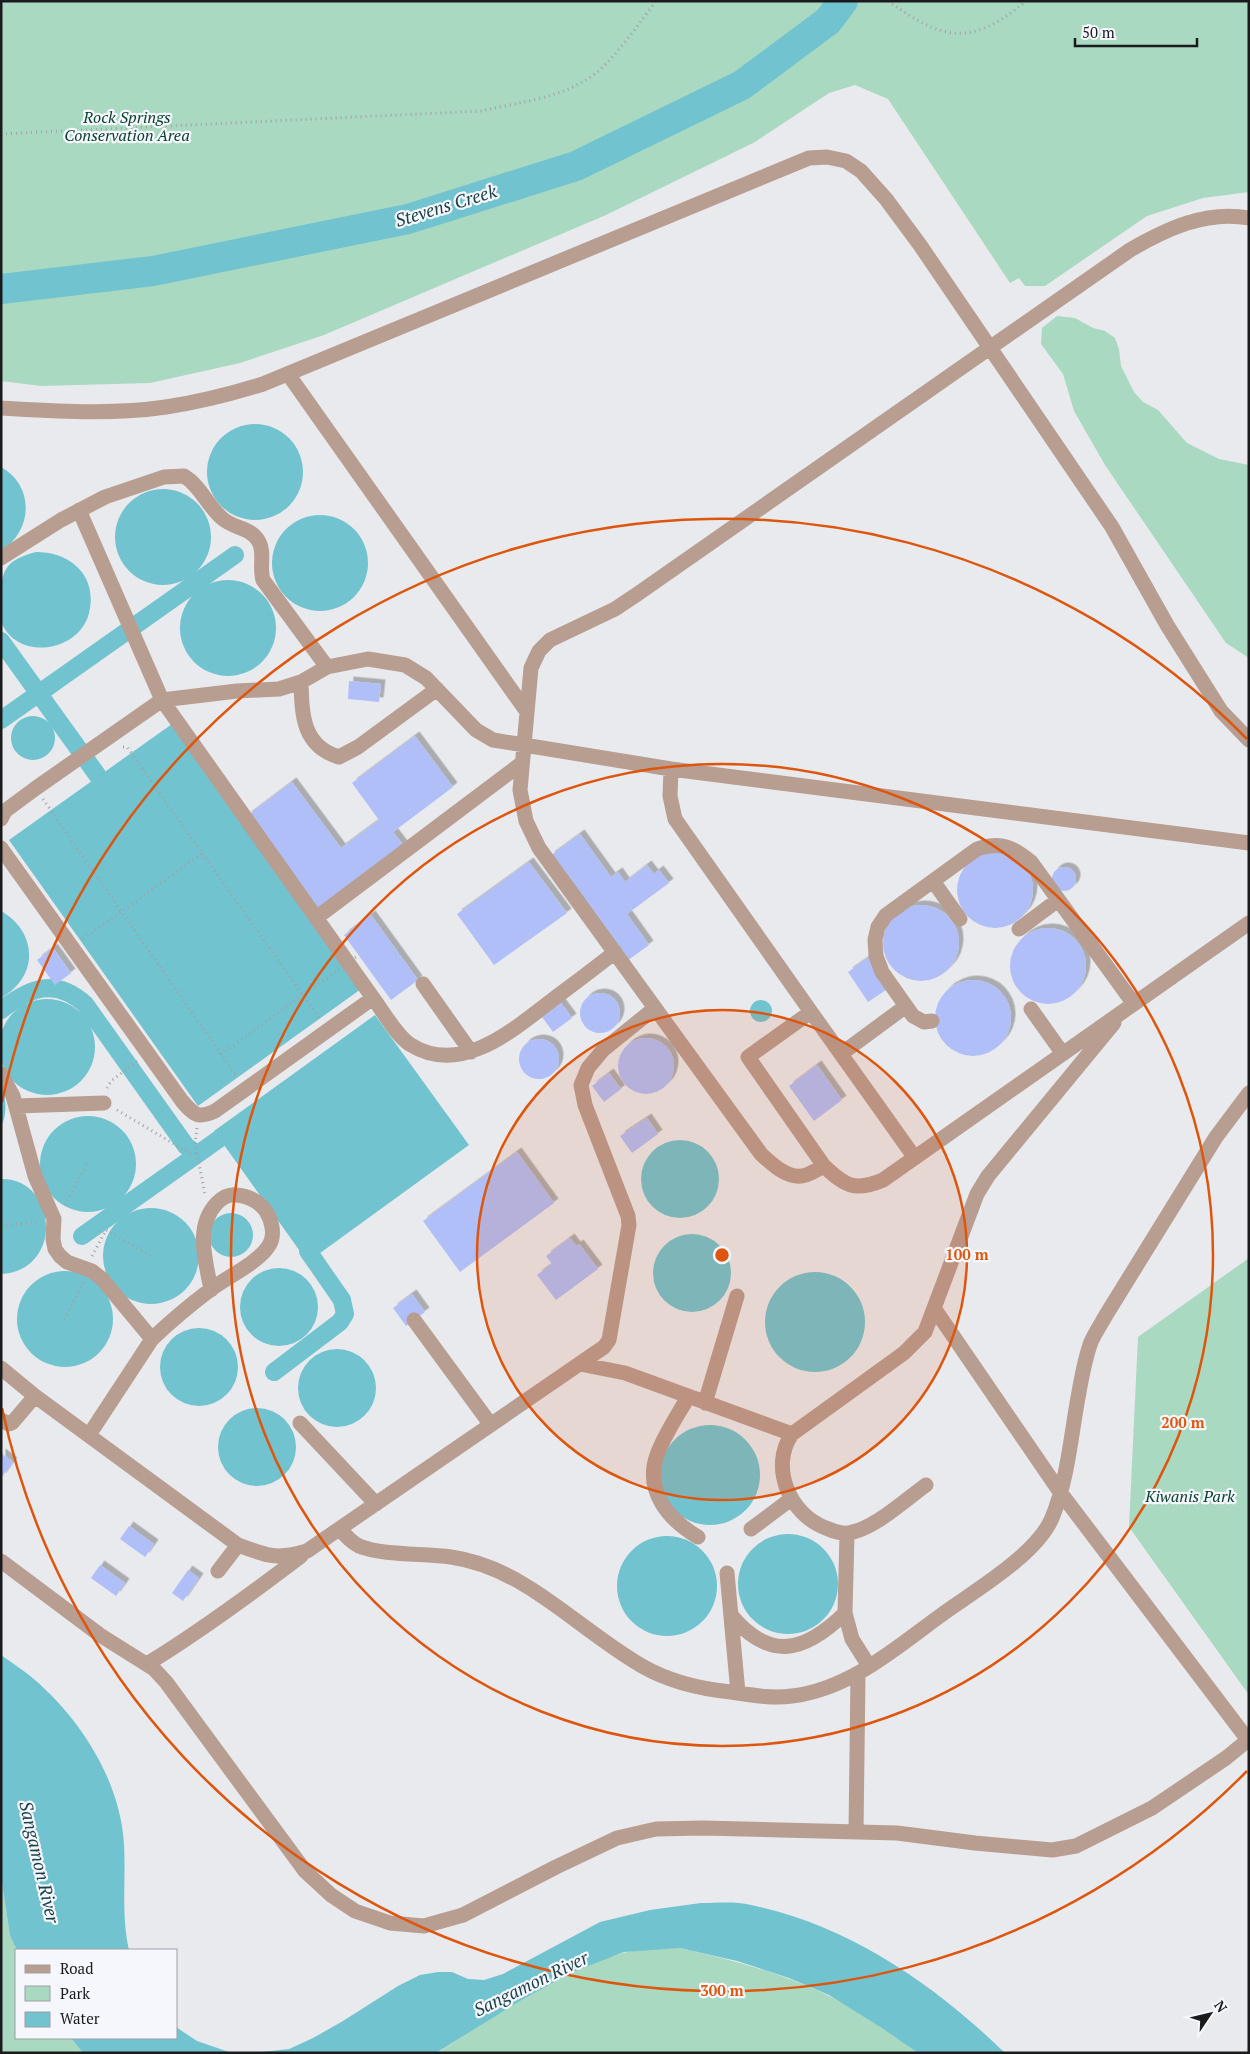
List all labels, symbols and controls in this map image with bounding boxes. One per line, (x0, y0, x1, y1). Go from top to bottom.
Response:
scale bar (1075, 15, 1198, 47)
text: 50 m (1082, 22, 1115, 42)
park label: Rock Springs Conservation Area (64, 106, 190, 146)
water label: Stevens Creek (392, 178, 500, 232)
text: 100 m (945, 1244, 989, 1264)
centre of rings (713, 1246, 731, 1264)
text: 200 m (1161, 1412, 1205, 1432)
park label: Kiwanis Park (1144, 1485, 1235, 1507)
water label: Sangamon River (14, 1798, 66, 1926)
water label: Sangamon River (469, 1945, 593, 2021)
legend (15, 1949, 178, 2039)
text: Road (60, 1958, 93, 1978)
text: 300 m (700, 1980, 744, 2000)
text: Park (60, 1983, 90, 2003)
north arrow (1185, 1989, 1235, 2039)
text: N (1210, 1996, 1232, 2016)
text: Water (60, 2008, 100, 2028)

